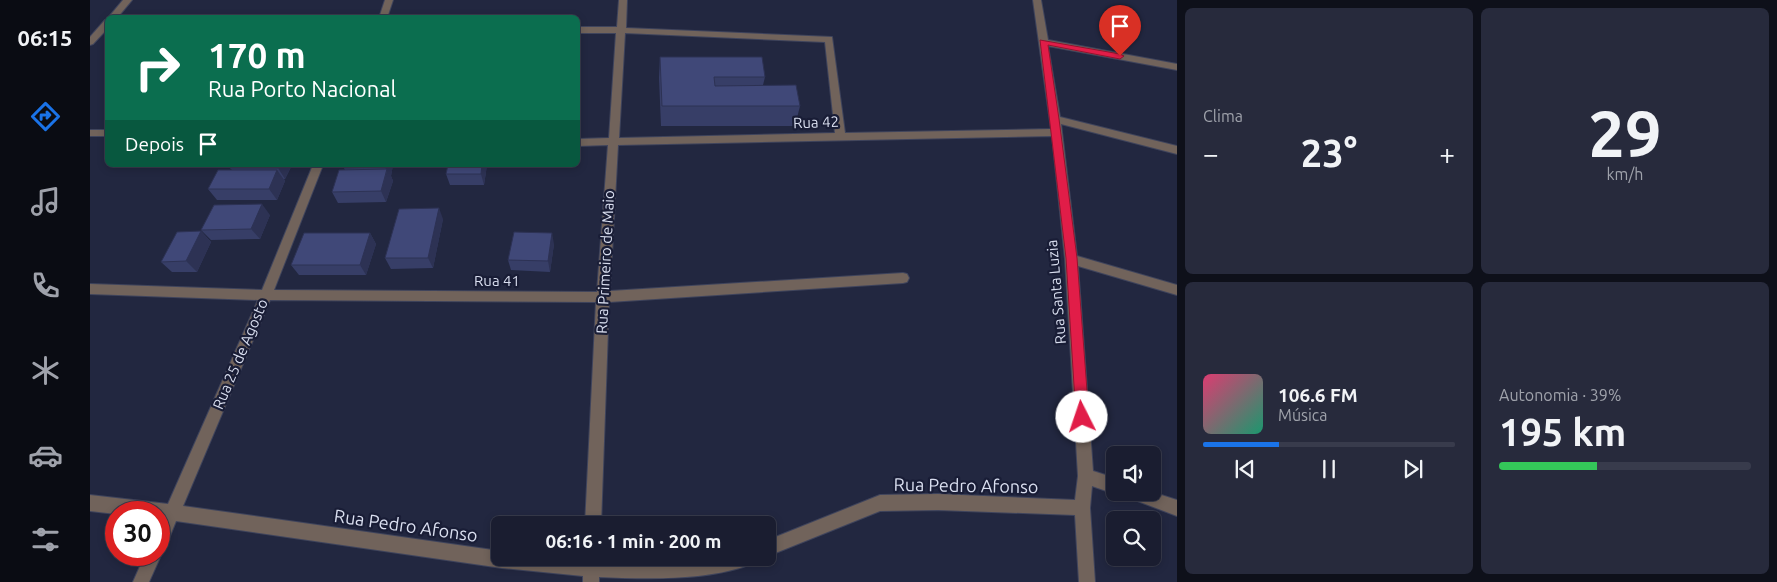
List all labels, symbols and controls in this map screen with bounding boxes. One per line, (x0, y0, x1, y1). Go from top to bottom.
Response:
pin (1099, 5, 1141, 56)
icon: arrive (1106, 12, 1134, 40)
text: 06:15 (17, 25, 73, 50)
icon: right (125, 35, 190, 100)
text: 170 m (208, 35, 306, 75)
text: Rua Porto Nacional (208, 76, 396, 101)
text: 29 (1588, 96, 1662, 169)
icon: directions (28, 99, 63, 134)
text: Clima (1203, 107, 1243, 125)
street label: Rua 42 (793, 113, 839, 131)
icon: arrive (194, 130, 222, 158)
text: 23° (1301, 132, 1357, 174)
text: Depois (125, 133, 184, 155)
text: − (1203, 138, 1219, 169)
text: + (1439, 138, 1455, 169)
text: km/h (1607, 165, 1643, 183)
icon: music (28, 184, 63, 219)
street label: Rua Primeiro de Maio (593, 190, 617, 334)
street label: Rua Santa Luzia (1043, 239, 1069, 345)
icon: phone (28, 268, 63, 303)
street label: Rua 41 (474, 272, 520, 289)
street label: Rua 25 de Agosto (209, 296, 271, 412)
icon: climate (28, 353, 63, 388)
text: 106.6 FM (1278, 384, 1358, 406)
text: Autonomia · 39% (1499, 386, 1621, 404)
position arrow (1055, 390, 1107, 442)
text: Música (1278, 406, 1328, 424)
text: 195 km (1499, 411, 1626, 453)
icon: car (28, 438, 63, 473)
map controls (1106, 446, 1161, 566)
button: sound (1106, 446, 1161, 501)
icon: previous (1231, 455, 1259, 483)
icon: pause (1315, 455, 1343, 483)
icon: next (1399, 455, 1427, 483)
street label: Rua Pedro Afonso (893, 474, 1039, 496)
speed limit sign: 30 (105, 501, 170, 566)
street label: Rua Pedro Afonso (333, 505, 479, 545)
button: search (1106, 511, 1161, 566)
icon: filters (28, 522, 63, 557)
text: 06:16 · 1 min · 200 m (546, 530, 721, 552)

